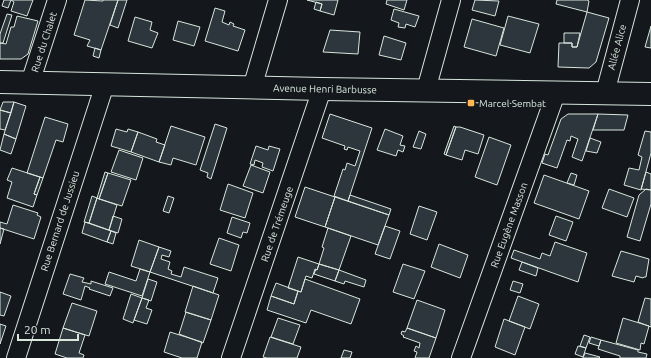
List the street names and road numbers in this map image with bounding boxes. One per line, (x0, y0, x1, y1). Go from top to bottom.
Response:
street label: Rue du Chalet (29, 10, 59, 73)
street label: Allée Alice (606, 23, 628, 71)
street label: Avenue Henri Barbusse (273, 83, 377, 95)
street label: Rue Bernard de Jussieu (39, 169, 81, 273)
street label: Rue Eugène Masson (488, 181, 530, 269)
street label: Rue de Trémeuge (259, 185, 295, 263)

